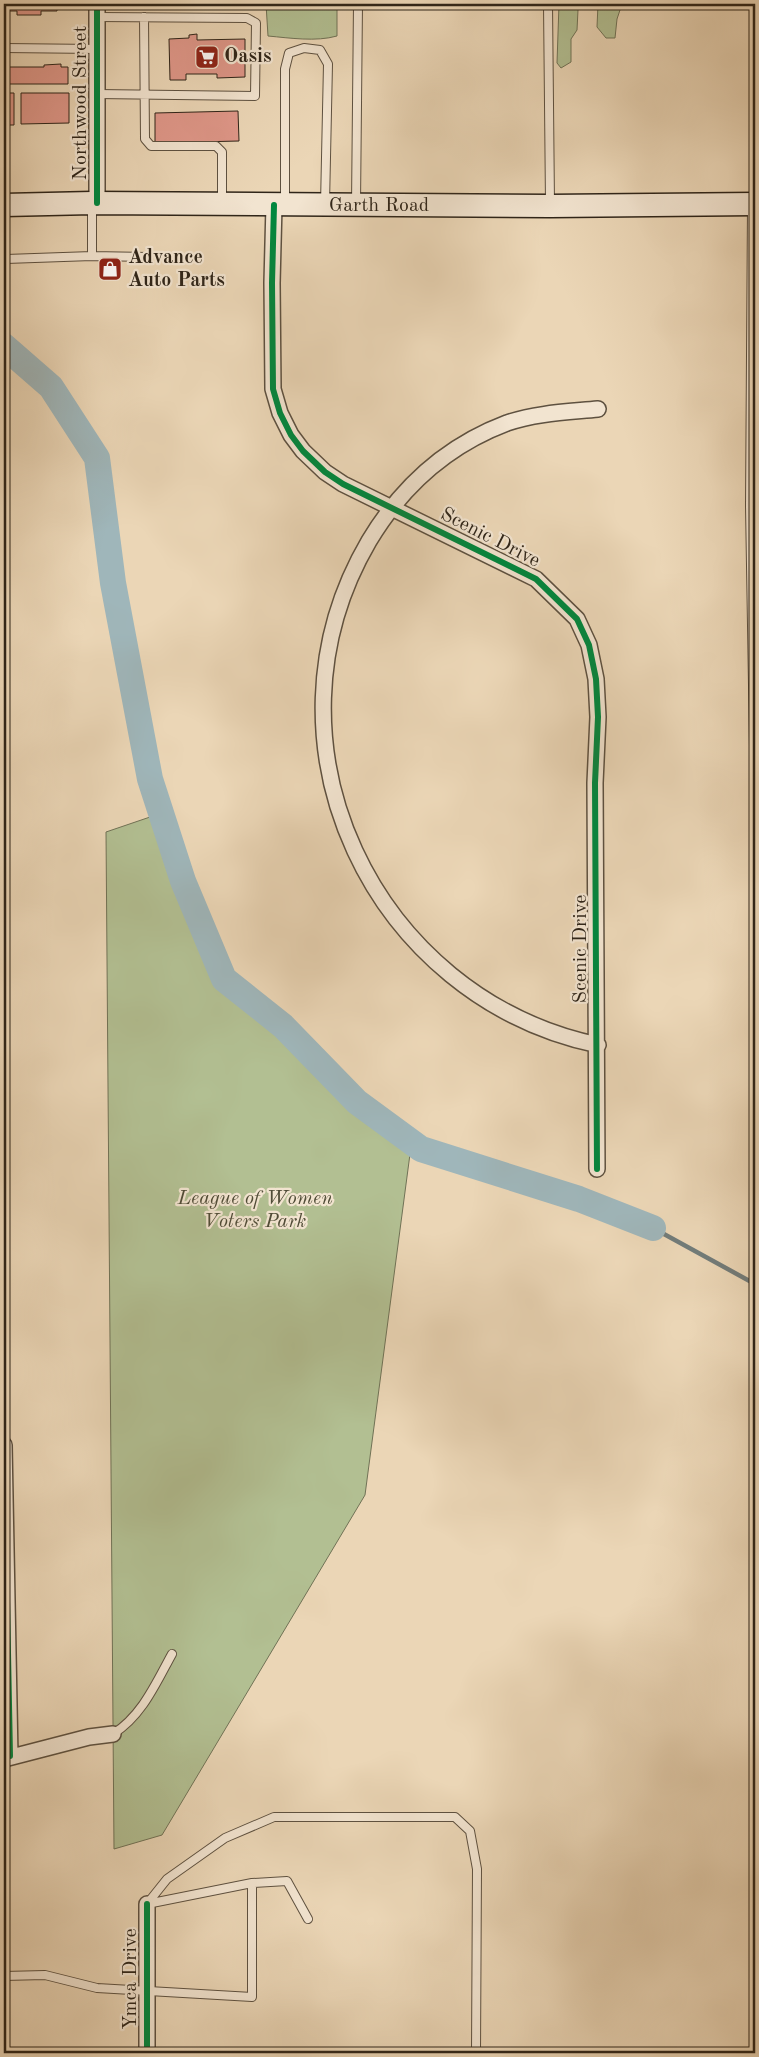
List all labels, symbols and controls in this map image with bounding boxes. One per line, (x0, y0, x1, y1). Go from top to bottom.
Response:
street label: Northwood Street (71, 26, 91, 180)
supermarket icon: Oasis (194, 44, 220, 70)
place label: Oasis (224, 47, 272, 67)
street label: Garth Road (329, 196, 429, 216)
place label: Advance Auto Parts (128, 248, 225, 291)
shop icon: Advance Auto Parts (97, 256, 123, 282)
street label: Scenic Drive (437, 504, 543, 572)
street label: Scenic Drive (571, 895, 591, 1003)
park label: League of Women Voters Park (176, 1189, 333, 1232)
street label: Ymca Drive (121, 1928, 141, 2030)

